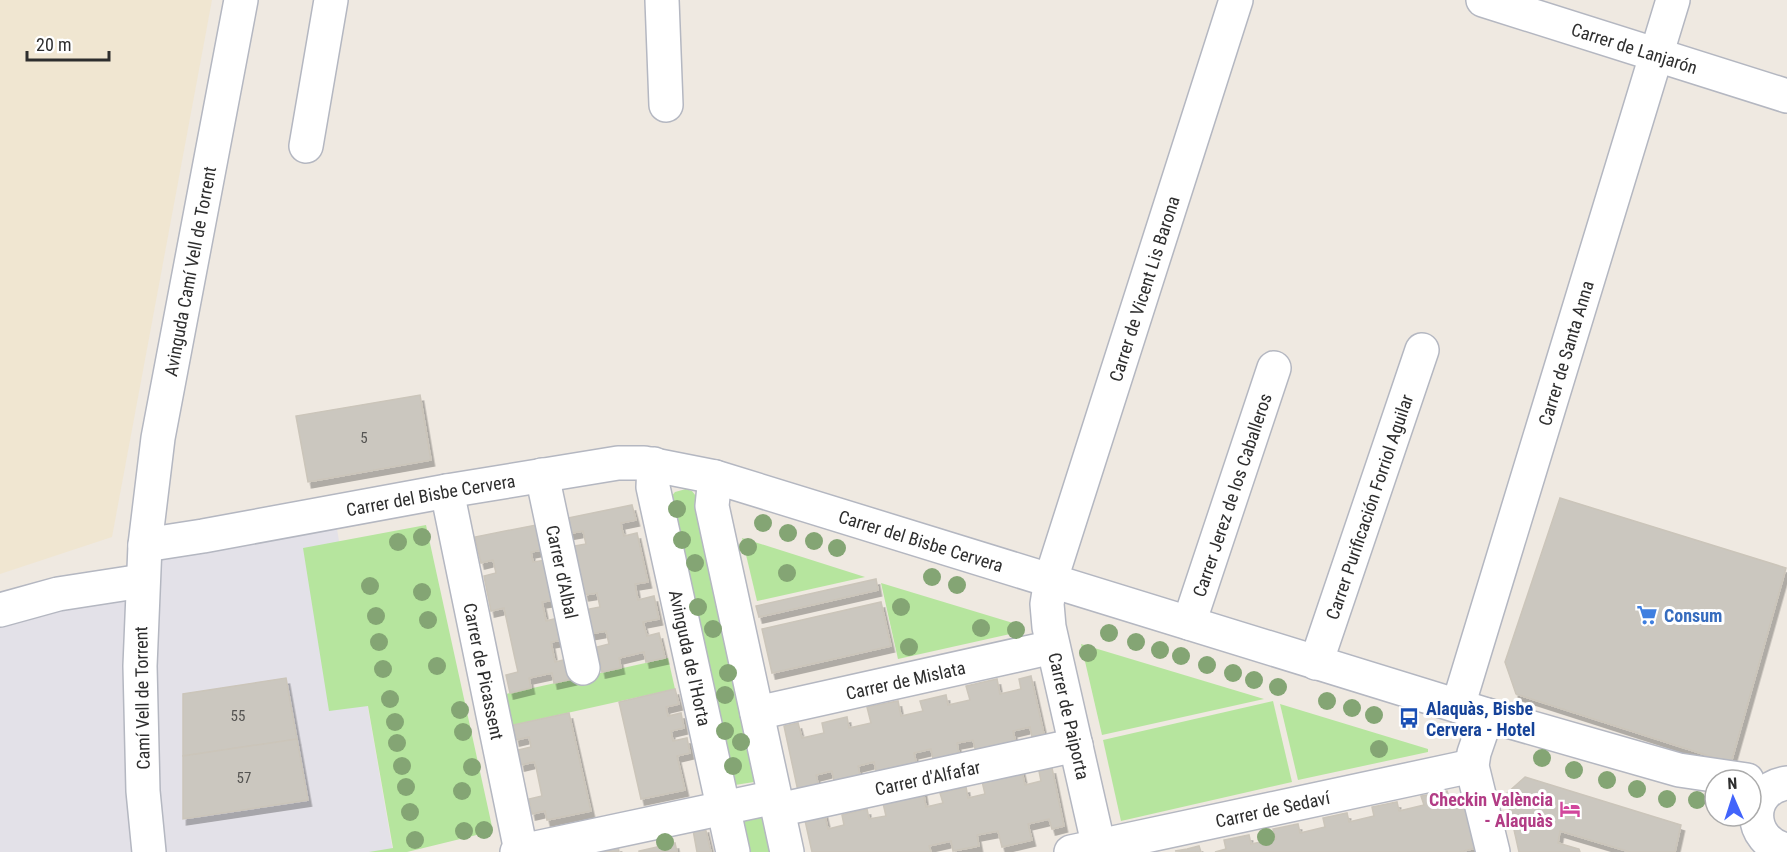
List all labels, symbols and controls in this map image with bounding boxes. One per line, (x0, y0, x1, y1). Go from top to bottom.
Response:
street label: Carrer de Lanjarón (1569, 18, 1700, 78)
scale bar (27, 24, 110, 62)
text: 20 m (36, 34, 71, 55)
street label: Avinguda Camí Vell de Torrent (159, 165, 220, 378)
street label: Carrer de Vicent Lis Barona (1104, 193, 1183, 384)
street label: Carrer de Santa Anna (1534, 278, 1597, 428)
street label: Carrer Jerez de los Caballeros (1188, 390, 1275, 599)
street label: Carrer Purificación Forriol Aguilar (1321, 391, 1417, 622)
house number: 5 (360, 429, 368, 447)
street label: Carrer del Bisbe Cervera (344, 470, 517, 520)
street label: Carrer del Bisbe Cervera (836, 505, 1006, 576)
street label: Carrer d'Albal (542, 523, 583, 620)
street label: Avinguda de l'Horta (665, 588, 716, 728)
street label: Carrer de Picassent (460, 601, 508, 742)
supermarket icon: Consum (1635, 603, 1659, 627)
place label: Consum (1664, 605, 1722, 626)
street label: Camí Vell de Torrent (130, 626, 154, 770)
street label: Carrer de Paiporta (1044, 650, 1094, 782)
street label: Carrer de Mislata (844, 656, 967, 703)
place label: Alaquàs, Bisbe Cervera - Hotel (1426, 698, 1535, 740)
bus stop icon: Alaquàs, Bisbe Cervera - Hotel (1397, 706, 1421, 730)
house number: 55 (231, 707, 245, 725)
street label: Carrer d'Alfafar (873, 756, 983, 799)
north arrow (1703, 768, 1763, 828)
house number: 57 (237, 769, 251, 787)
text: N (1727, 774, 1738, 793)
street label: Carrer de Sedaví (1213, 786, 1332, 831)
place label: Checkin València - Alaquàs (1429, 789, 1553, 831)
hotel icon: Checkin València - Alaquàs (1558, 797, 1582, 821)

